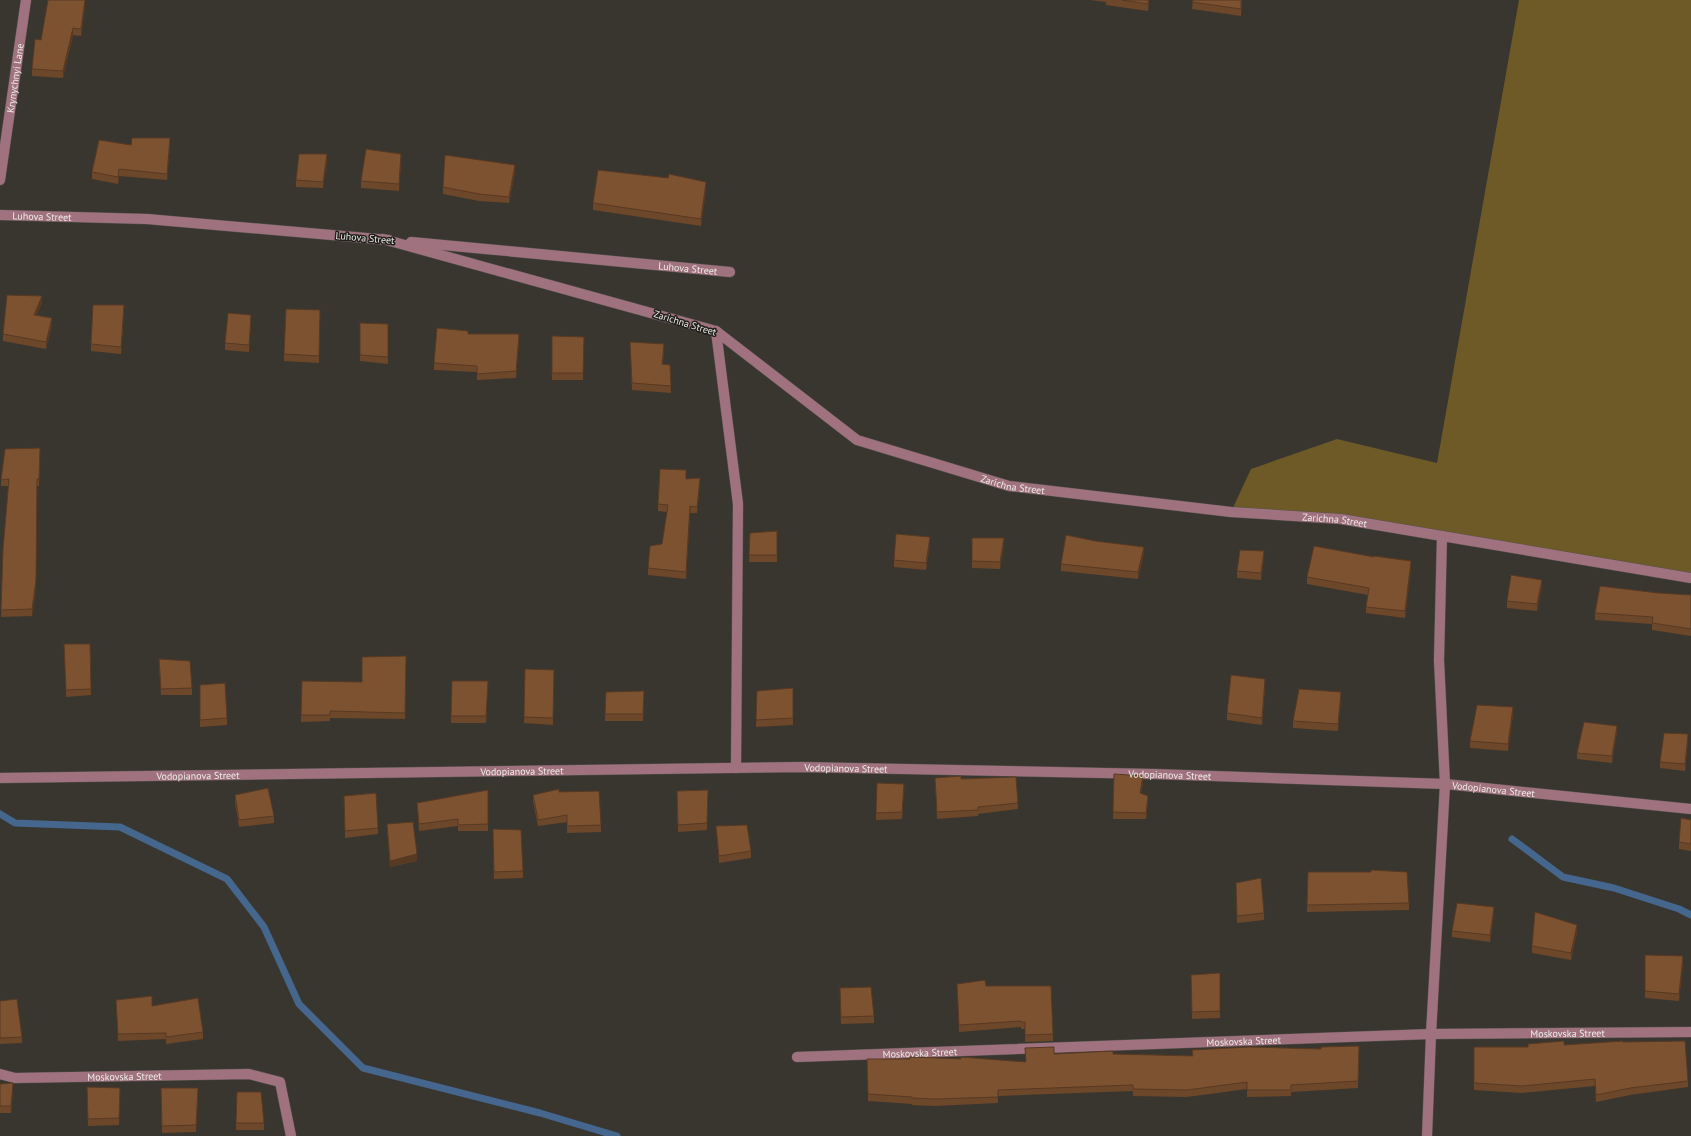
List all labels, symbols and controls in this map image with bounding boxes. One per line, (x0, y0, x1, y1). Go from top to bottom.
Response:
street label: Krynychnyi Lane (3, 42, 26, 114)
street label: Luhova Street (12, 209, 72, 223)
street label: Luhova Street (335, 229, 396, 247)
street label: Luhova Street (658, 259, 718, 277)
street label: Zarichna Street (652, 307, 719, 339)
street label: Zarichna Street (979, 471, 1046, 497)
street label: Zarichna Street (1302, 510, 1369, 530)
street label: Vodopianova Street (803, 761, 888, 775)
street label: Vodopianova Street (479, 764, 564, 778)
street label: Vodopianova Street (1127, 767, 1212, 782)
street label: Vodopianova Street (155, 768, 240, 782)
street label: Vodopianova Street (1450, 778, 1536, 800)
street label: Moskovska Street (1530, 1026, 1605, 1040)
street label: Moskovska Street (1206, 1033, 1282, 1049)
street label: Moskovska Street (882, 1045, 958, 1060)
street label: Moskovska Street (87, 1069, 162, 1083)

